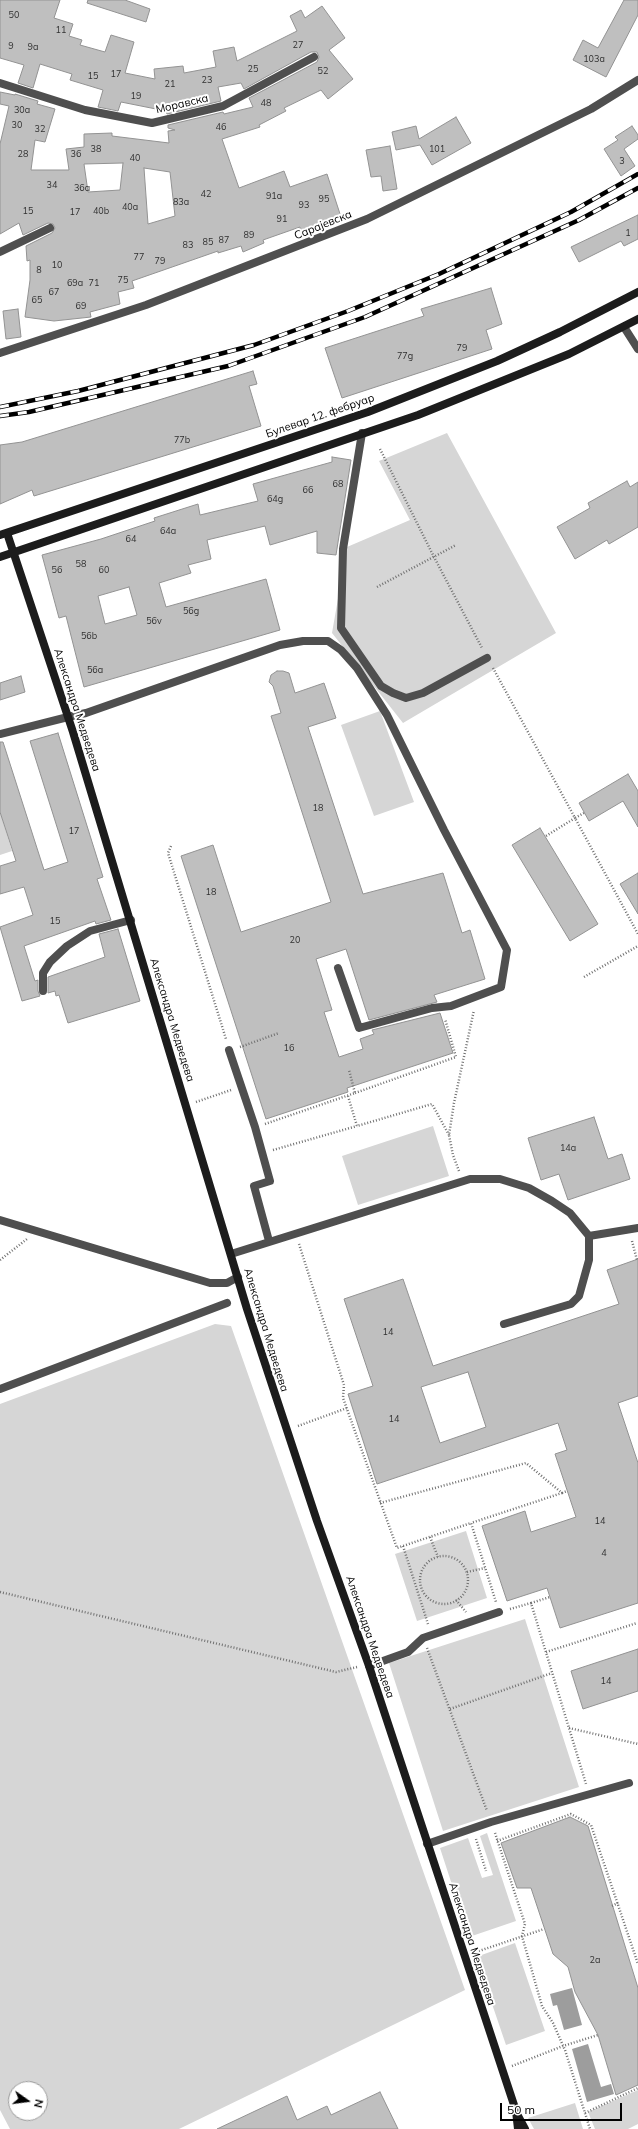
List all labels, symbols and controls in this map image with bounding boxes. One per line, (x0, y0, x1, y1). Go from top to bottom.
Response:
house number: 50 (9, 10, 19, 20)
house number: 11 (56, 25, 66, 35)
house number: 27 (293, 40, 303, 50)
house number: 9 (8, 41, 14, 51)
house number: 9a (28, 42, 38, 52)
house number: 103a (583, 54, 605, 64)
house number: 25 (248, 64, 258, 74)
house number: 52 (318, 66, 328, 76)
house number: 17 (111, 69, 121, 79)
house number: 15 (88, 71, 98, 81)
house number: 23 (202, 75, 212, 85)
house number: 21 (165, 79, 175, 89)
house number: 19 (131, 91, 141, 101)
street label: Моравска (154, 92, 210, 116)
house number: 48 (261, 98, 271, 108)
house number: 30a (14, 105, 30, 115)
house number: 30 (12, 120, 22, 130)
house number: 46 (216, 122, 226, 132)
house number: 32 (35, 124, 45, 134)
house number: 38 (91, 144, 101, 154)
house number: 101 (429, 144, 445, 154)
house number: 28 (18, 149, 28, 159)
house number: 36 (71, 149, 81, 159)
house number: 40 (130, 153, 140, 163)
house number: 3 (619, 156, 625, 166)
house number: 34 (47, 180, 57, 190)
house number: 36a (74, 183, 90, 193)
house number: 42 (201, 189, 211, 199)
house number: 91a (266, 191, 282, 201)
house number: 95 (319, 194, 329, 204)
house number: 83a (173, 197, 189, 207)
house number: 93 (299, 200, 309, 210)
house number: 40a (122, 202, 138, 212)
house number: 15 (23, 206, 33, 216)
house number: 40b (93, 206, 109, 216)
house number: 17 (70, 207, 80, 217)
street label: Сарајевска (292, 208, 354, 242)
house number: 91 (277, 214, 287, 224)
house number: 1 (625, 228, 631, 238)
house number: 89 (244, 230, 254, 240)
house number: 87 (219, 235, 229, 245)
house number: 85 (203, 237, 213, 247)
house number: 83 (183, 240, 193, 250)
house number: 77 (134, 252, 144, 262)
house number: 79 (155, 256, 165, 266)
house number: 10 (52, 260, 62, 270)
house number: 8 (36, 265, 42, 275)
house number: 75 (118, 275, 128, 285)
house number: 69a (67, 278, 83, 288)
house number: 71 (89, 278, 99, 288)
house number: 67 (49, 287, 59, 297)
house number: 65 (32, 295, 42, 305)
house number: 69 (76, 301, 86, 311)
house number: 79 (457, 343, 467, 353)
house number: 77g (397, 351, 413, 361)
street label: Булевар 12. фебруар (264, 391, 376, 441)
house number: 77b (174, 435, 190, 445)
house number: 68 (333, 479, 343, 489)
house number: 66 (303, 485, 313, 495)
house number: 64g (267, 494, 283, 504)
house number: 64a (160, 526, 176, 536)
house number: 64 (126, 534, 136, 544)
house number: 58 (76, 559, 86, 569)
house number: 56 (52, 565, 62, 575)
house number: 60 (99, 565, 109, 575)
house number: 56g (183, 606, 199, 616)
house number: 56v (146, 616, 162, 626)
house number: 56b (81, 631, 97, 641)
street label: Александра Медведева (51, 647, 103, 773)
house number: 56a (87, 665, 103, 675)
house number: 18 (313, 803, 323, 813)
house number: 17 (69, 826, 79, 836)
house number: 18 (206, 887, 216, 897)
house number: 15 (50, 916, 60, 926)
house number: 20 (290, 935, 300, 945)
street label: Александра Медведева (147, 957, 197, 1083)
house number: 16 (284, 1043, 294, 1053)
house number: 14a (560, 1143, 576, 1153)
street label: Александра Медведева (241, 1267, 291, 1393)
house number: 14 (383, 1327, 393, 1337)
house number: 14 (389, 1414, 399, 1424)
house number: 14 (595, 1516, 605, 1526)
house number: 4 (601, 1548, 607, 1558)
street label: Александра Медведева (343, 1574, 397, 1700)
house number: 14 (601, 1676, 611, 1686)
street label: Александра Медведева (446, 1881, 498, 2007)
house number: 2a (590, 1955, 600, 1965)
north arrow (8, 2081, 48, 2121)
scale bar (502, 2095, 624, 2121)
text: N (31, 2098, 46, 2109)
text: 50 m (507, 2102, 535, 2117)

